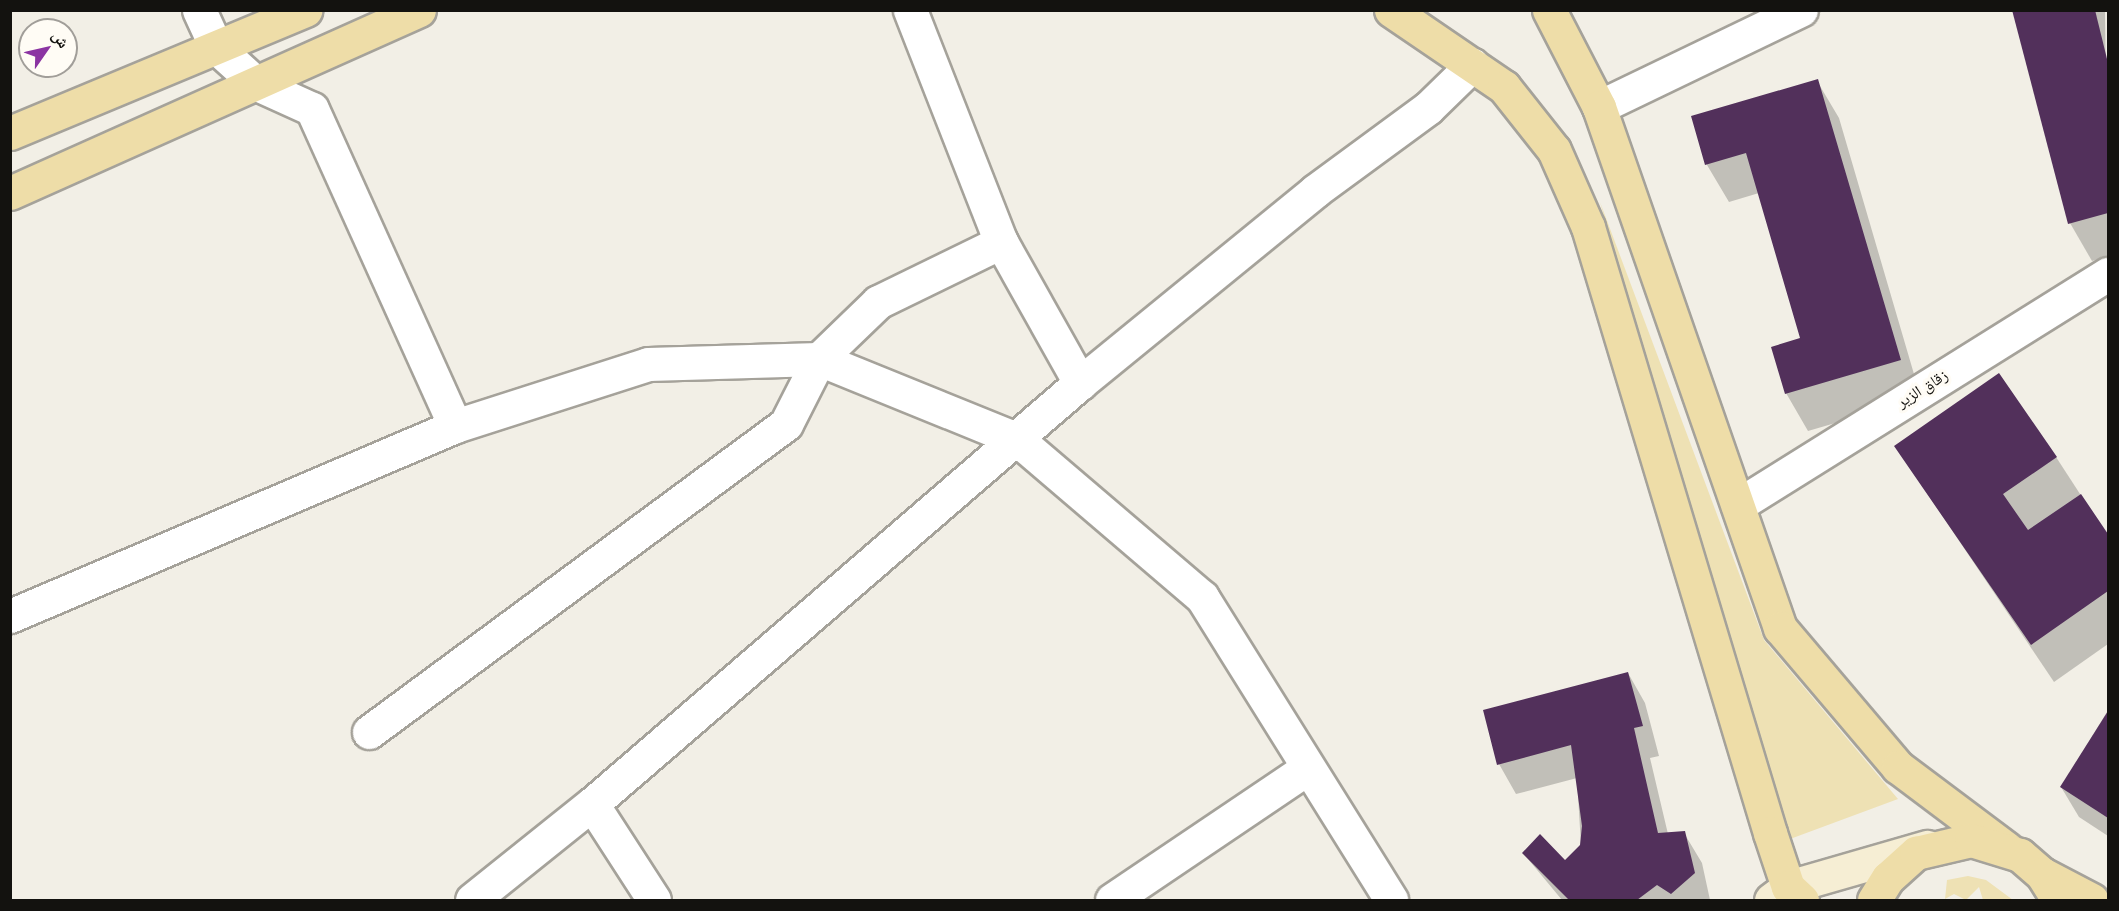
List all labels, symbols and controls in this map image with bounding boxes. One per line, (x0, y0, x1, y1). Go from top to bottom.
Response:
north arrow (18, 18, 78, 78)
text: ش (47, 26, 75, 52)
street label: زقاق الزير (1893, 365, 1951, 411)

